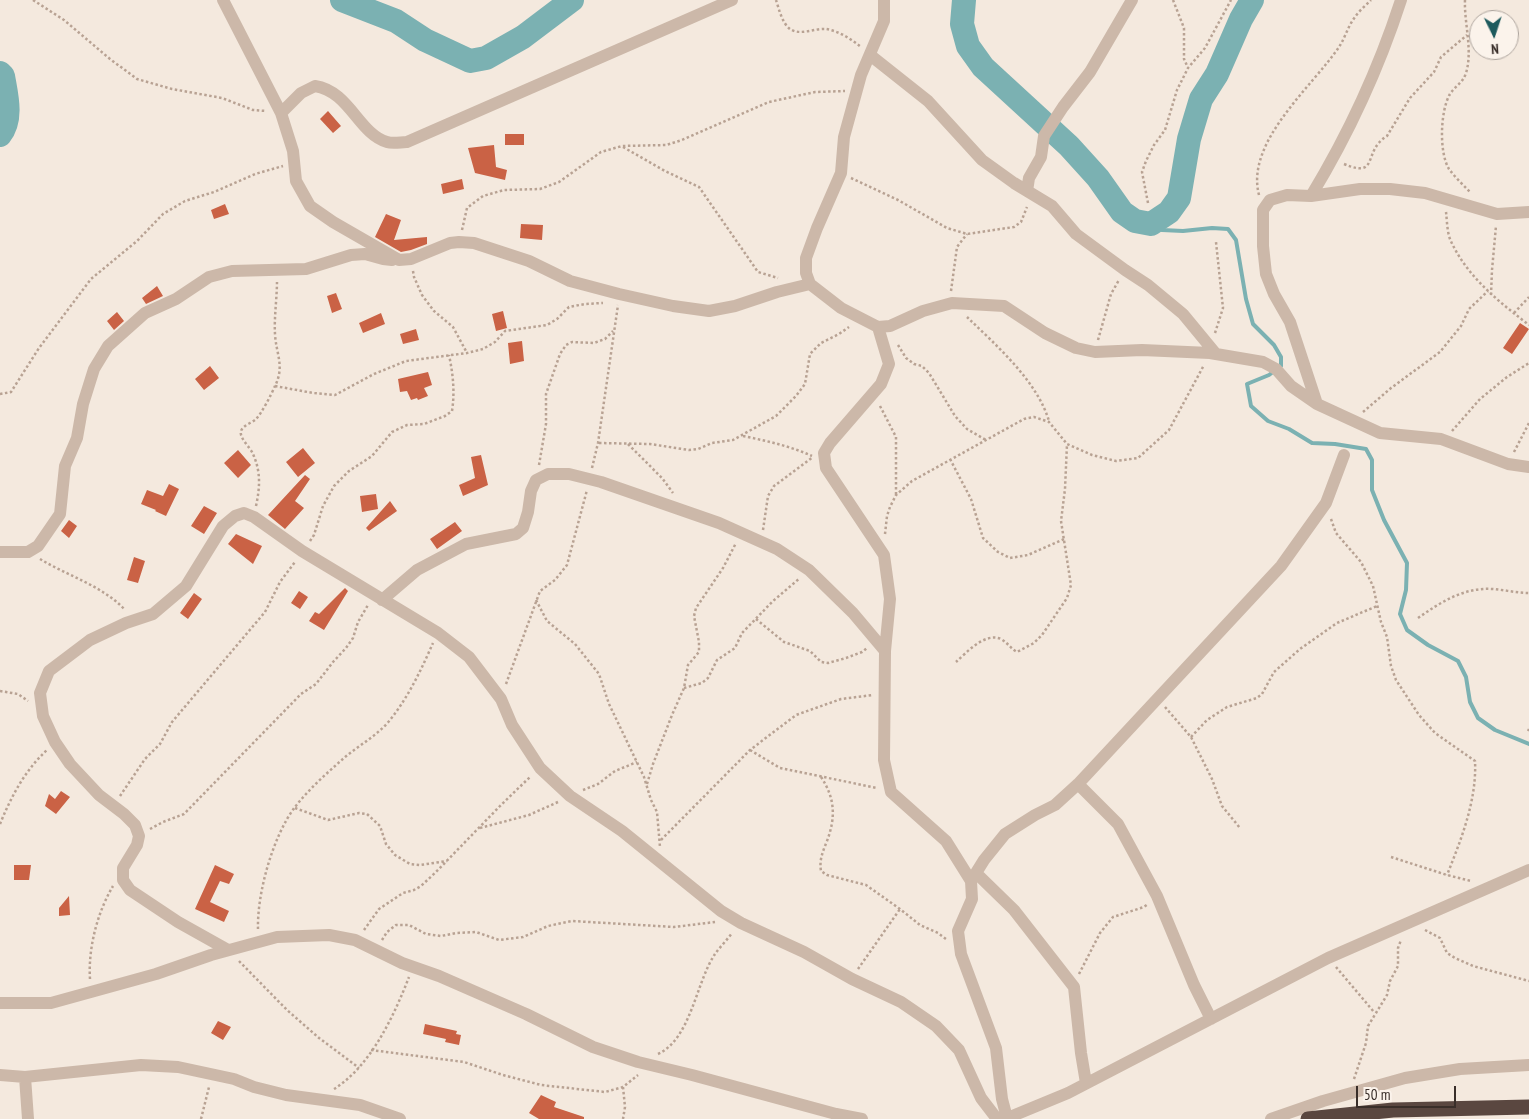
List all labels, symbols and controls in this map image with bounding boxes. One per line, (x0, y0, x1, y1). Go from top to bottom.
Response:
north arrow (1469, 10, 1519, 60)
text: N (1491, 40, 1499, 58)
scale bar (1359, 1076, 1459, 1108)
text: 50 m (1364, 1085, 1390, 1104)

